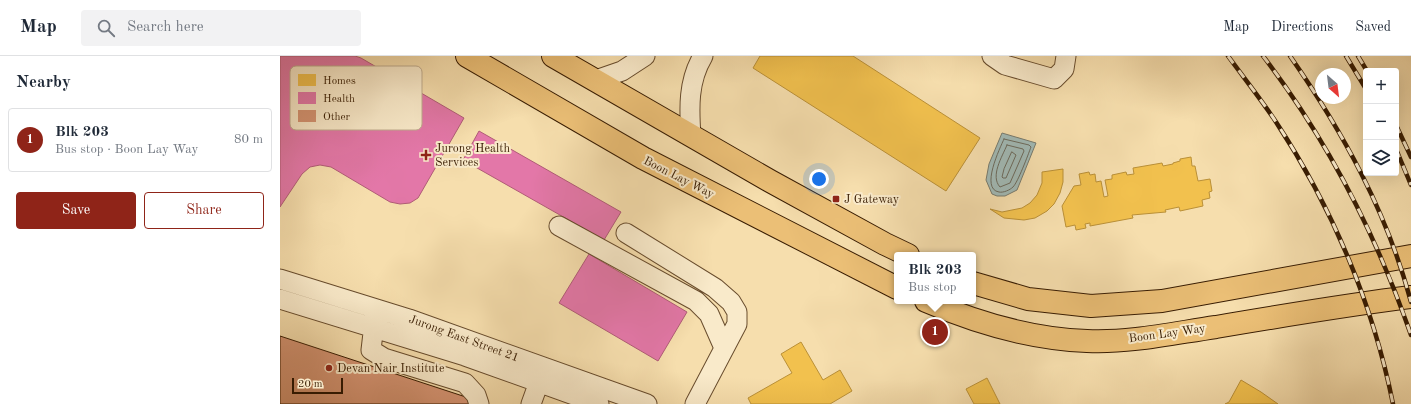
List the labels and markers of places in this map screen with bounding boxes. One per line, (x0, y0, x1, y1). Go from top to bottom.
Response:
place label: Jurong Health Services (435, 143, 510, 169)
marker: Jurong Health Services (420, 149, 432, 161)
marker: J Gateway (831, 194, 841, 204)
place label: J Gateway (844, 194, 900, 206)
pin: 1 (922, 317, 948, 347)
marker: Devan Nair Institute (324, 363, 334, 373)
place label: Devan Nair Institute (337, 363, 445, 375)

